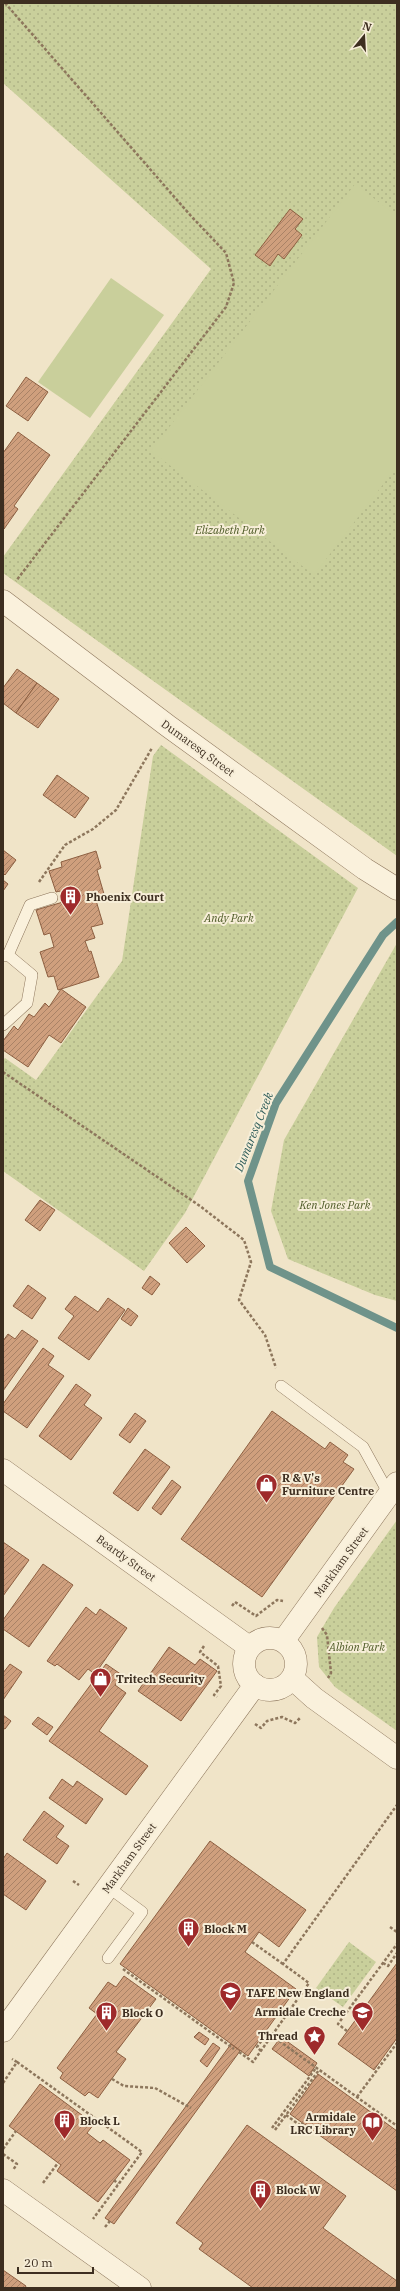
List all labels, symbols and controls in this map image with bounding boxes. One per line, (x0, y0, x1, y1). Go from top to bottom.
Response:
north arrow (344, 16, 384, 56)
text: N (361, 18, 374, 35)
park label: Elizabeth Park (194, 523, 265, 537)
street label: Dumaresq Street (159, 717, 237, 779)
building icon: Phoenix Court (57, 884, 83, 917)
place label: Phoenix Court (86, 890, 164, 904)
park label: Andy Park (203, 911, 254, 925)
water label: Dumaresq Creek (230, 1089, 277, 1175)
park label: Ken Jones Park (298, 1198, 371, 1212)
shop icon: R & V's Furniture Centre (254, 1471, 280, 1504)
place label: R & V's Furniture Centre (282, 1471, 374, 1498)
street label: Markham Street (311, 1524, 371, 1600)
street label: Beardy Street (93, 1532, 159, 1584)
park label: Albion Park (328, 1640, 385, 1654)
shop icon: Tritech Security (88, 1666, 114, 1699)
place label: Tritech Security (116, 1672, 205, 1686)
street label: Markham Street (99, 1820, 159, 1896)
building icon: Block M (176, 1916, 202, 1949)
place label: Block M (204, 1922, 247, 1936)
school or university icon: TAFE New England (217, 1980, 243, 2013)
place label: TAFE New England (246, 1986, 349, 2000)
school or university icon: Armidale Creche (349, 1999, 375, 2032)
building icon: Block O (93, 2000, 119, 2033)
place label: Armidale Creche (255, 2005, 346, 2019)
place label: Block O (122, 2006, 163, 2020)
place icon: Thread (301, 2023, 327, 2056)
place label: Thread (258, 2029, 298, 2043)
building icon: Block L (51, 2108, 77, 2141)
place label: Armidale LRC Library (290, 2110, 357, 2137)
library icon: Armidale LRC Library (359, 2110, 385, 2143)
place label: Block L (80, 2114, 120, 2128)
building icon: Block W (248, 2177, 274, 2210)
place label: Block W (276, 2183, 321, 2197)
scale bar (18, 2249, 93, 2275)
text: 20 m (24, 2255, 53, 2270)

